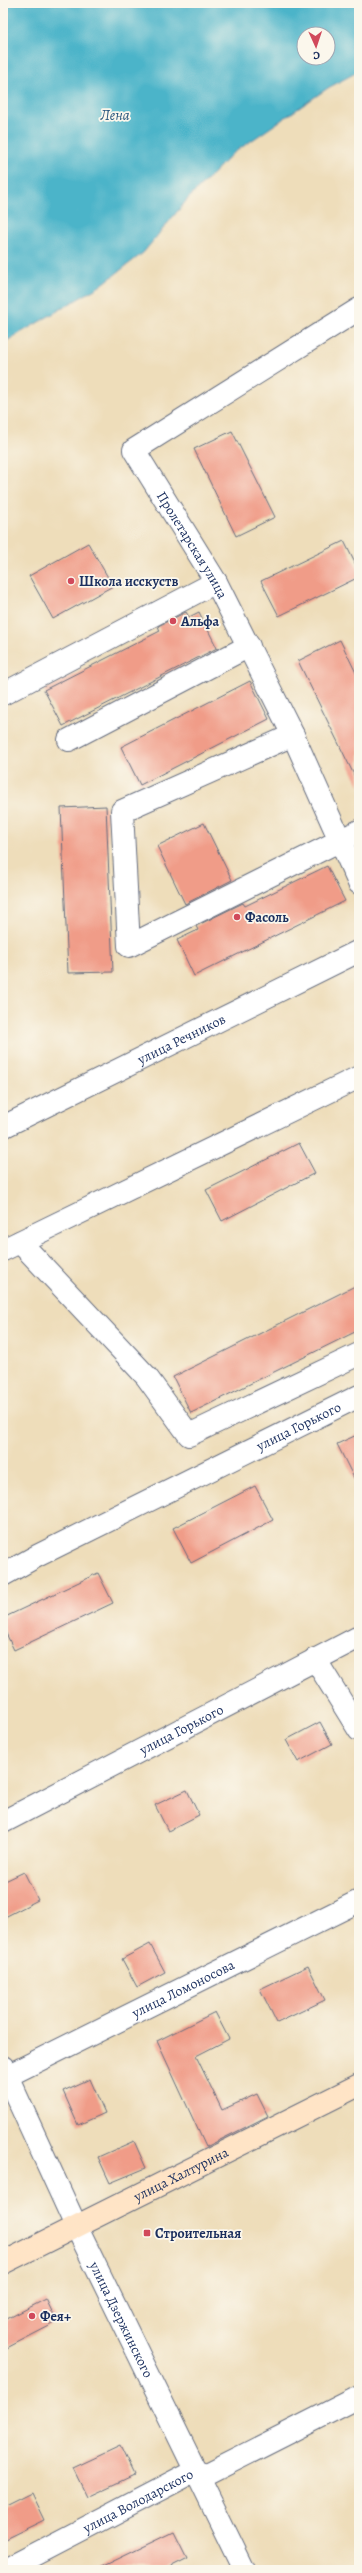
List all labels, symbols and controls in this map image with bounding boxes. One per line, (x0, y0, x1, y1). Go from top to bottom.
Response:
north arrow (296, 26, 336, 66)
text: С (313, 48, 320, 63)
water label: Лена (99, 105, 130, 125)
street label: Пролетарская улица (152, 488, 232, 603)
place label: Школа исскуств (79, 572, 178, 591)
marker: Школа исскуств (66, 576, 76, 586)
place label: Альфа (180, 612, 219, 631)
marker: Альфа (168, 616, 178, 626)
place label: Фасоль (245, 908, 289, 927)
marker: Фасоль (232, 912, 242, 922)
street label: улица Речников (134, 1009, 229, 1069)
street label: улица Горького (252, 1397, 344, 1456)
street label: улица Горького (135, 1700, 227, 1760)
street label: улица Ломоносова (128, 1955, 238, 2023)
street label: улица Халтурина (130, 2142, 232, 2207)
place label: Строительная (155, 2224, 241, 2243)
marker: Строительная (142, 2228, 152, 2238)
street label: улица Дзержинского (84, 2258, 158, 2381)
place label: Фея+ (40, 2307, 71, 2326)
marker: Фея+ (27, 2311, 37, 2321)
street label: улица Володарского (79, 2465, 197, 2538)

